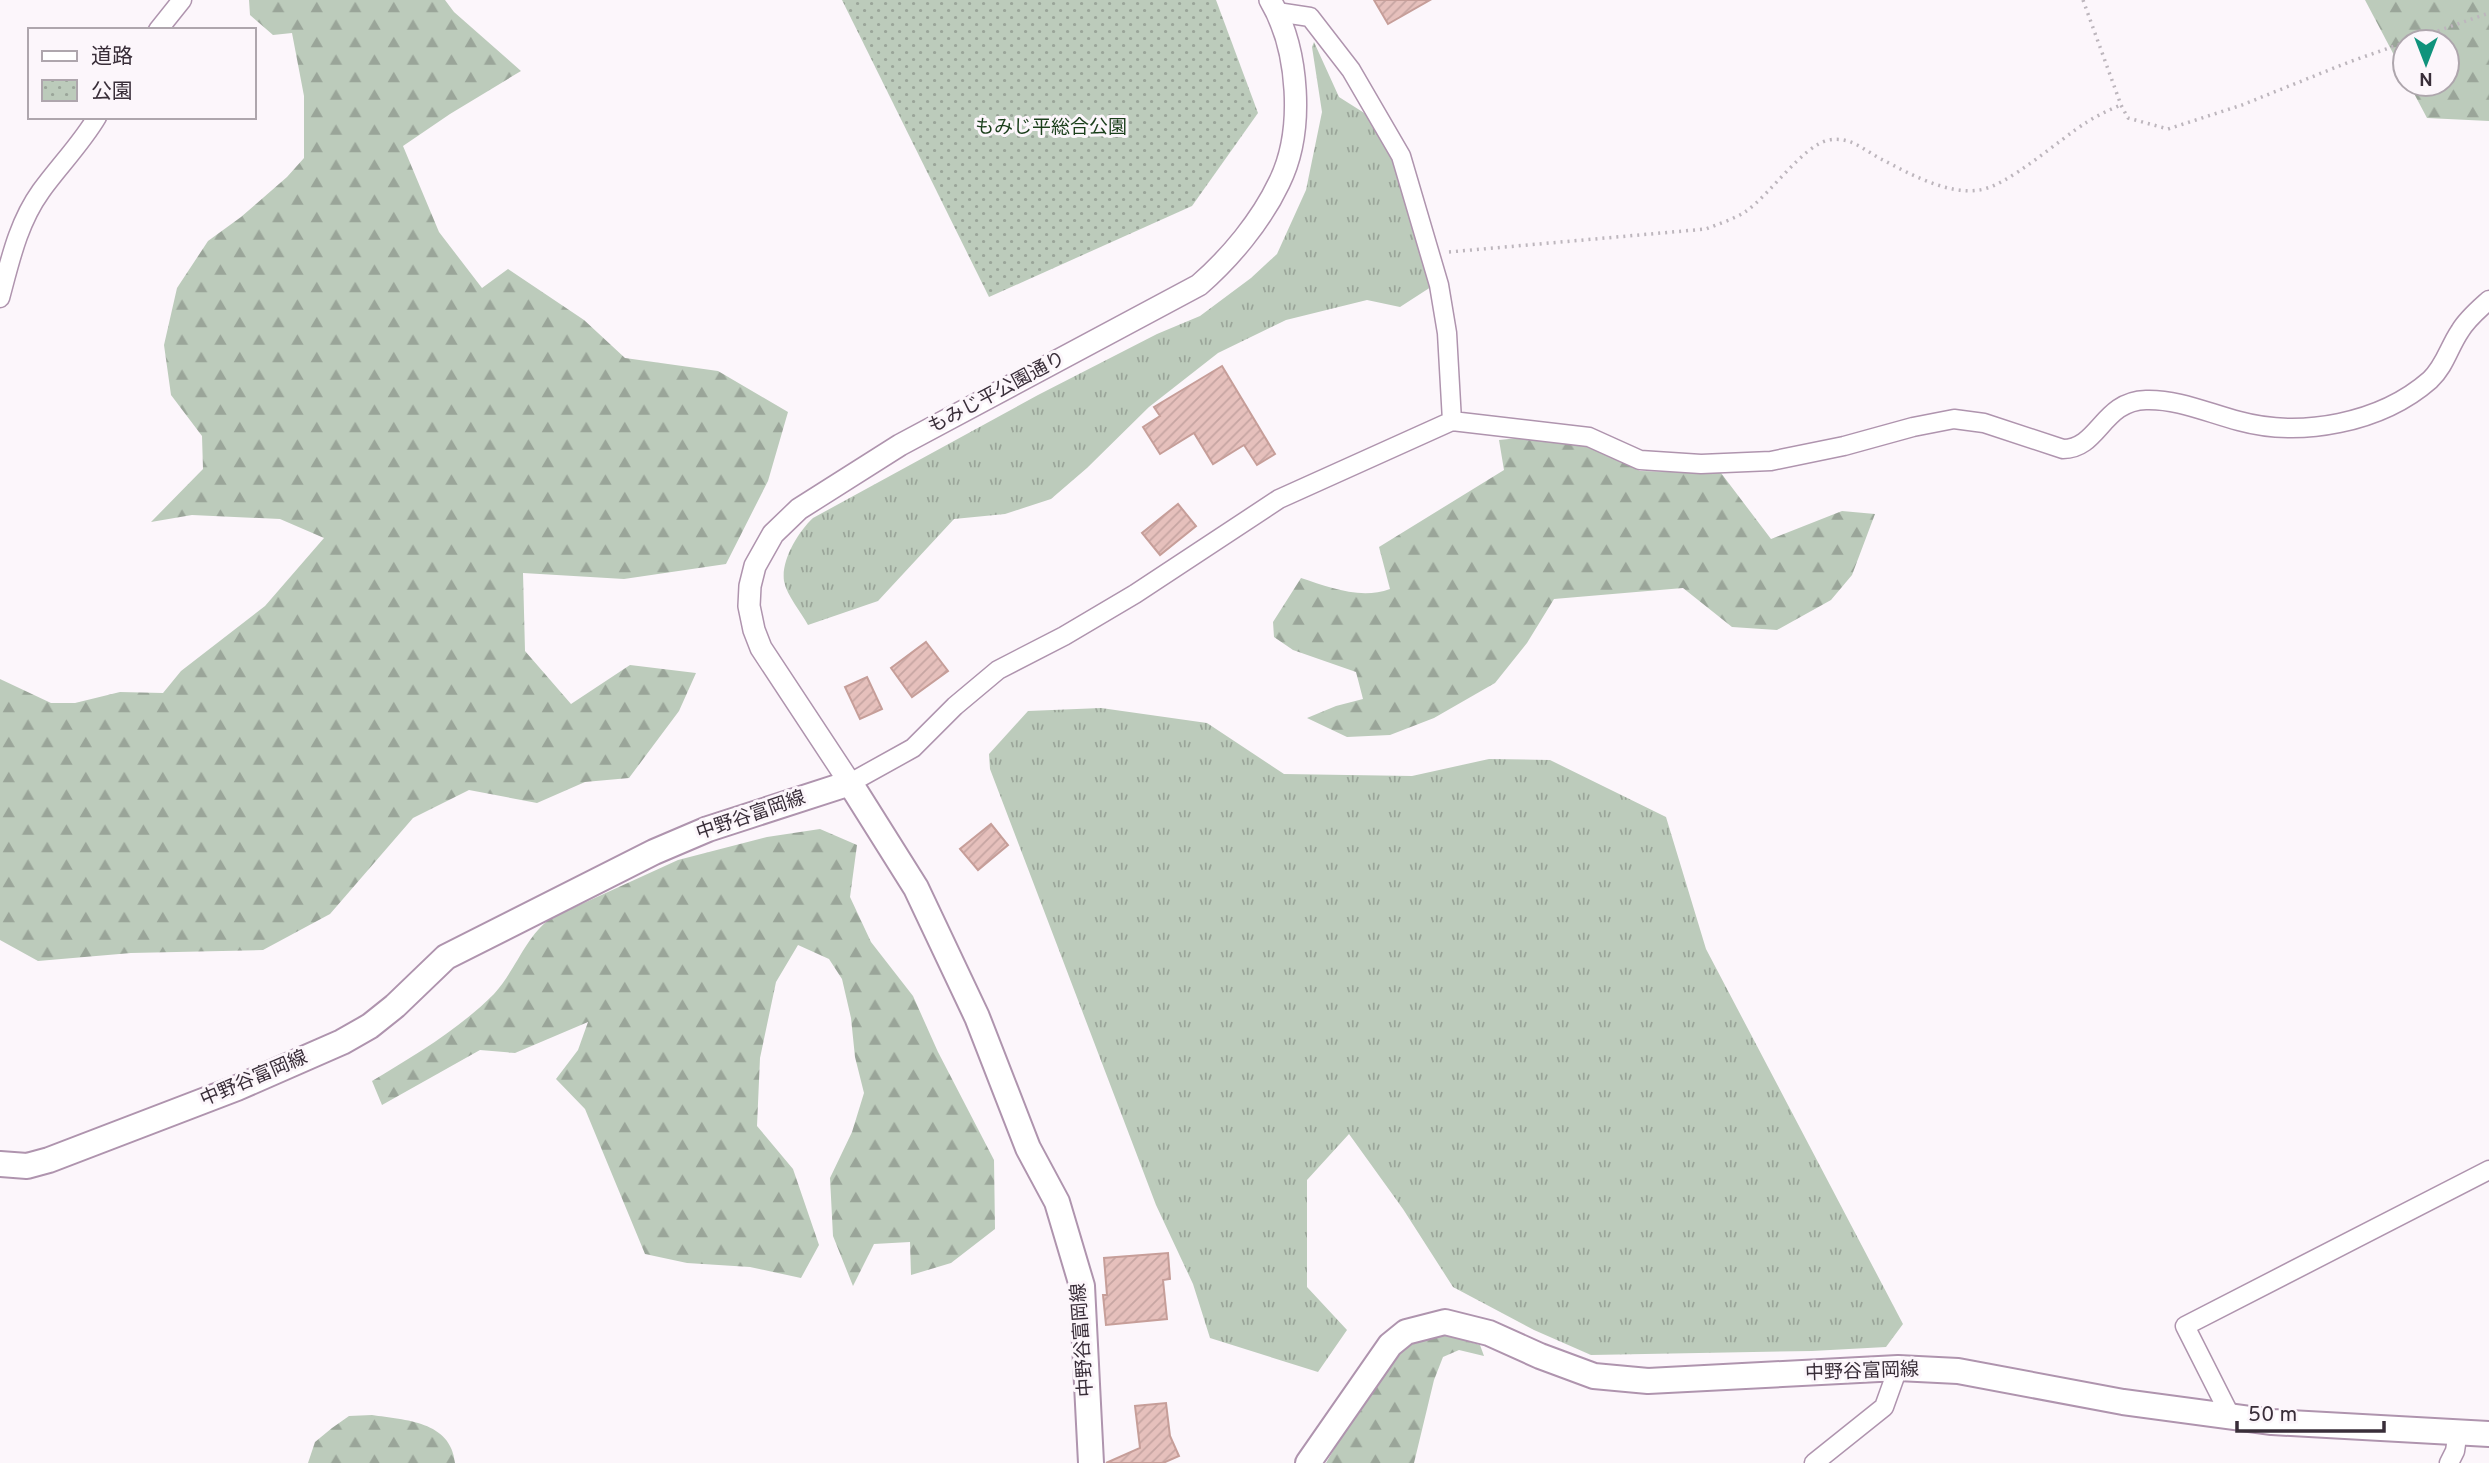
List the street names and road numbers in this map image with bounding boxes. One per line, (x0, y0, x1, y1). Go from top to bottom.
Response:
street label: もみじ平公園通り (924, 347, 1070, 439)
street label: 中野谷富岡線 (693, 786, 809, 846)
street label: 中野谷富岡線 (197, 1046, 311, 1112)
street label: 中野谷富岡線 (1067, 1282, 1099, 1398)
street label: 中野谷富岡線 (1805, 1358, 1919, 1386)

